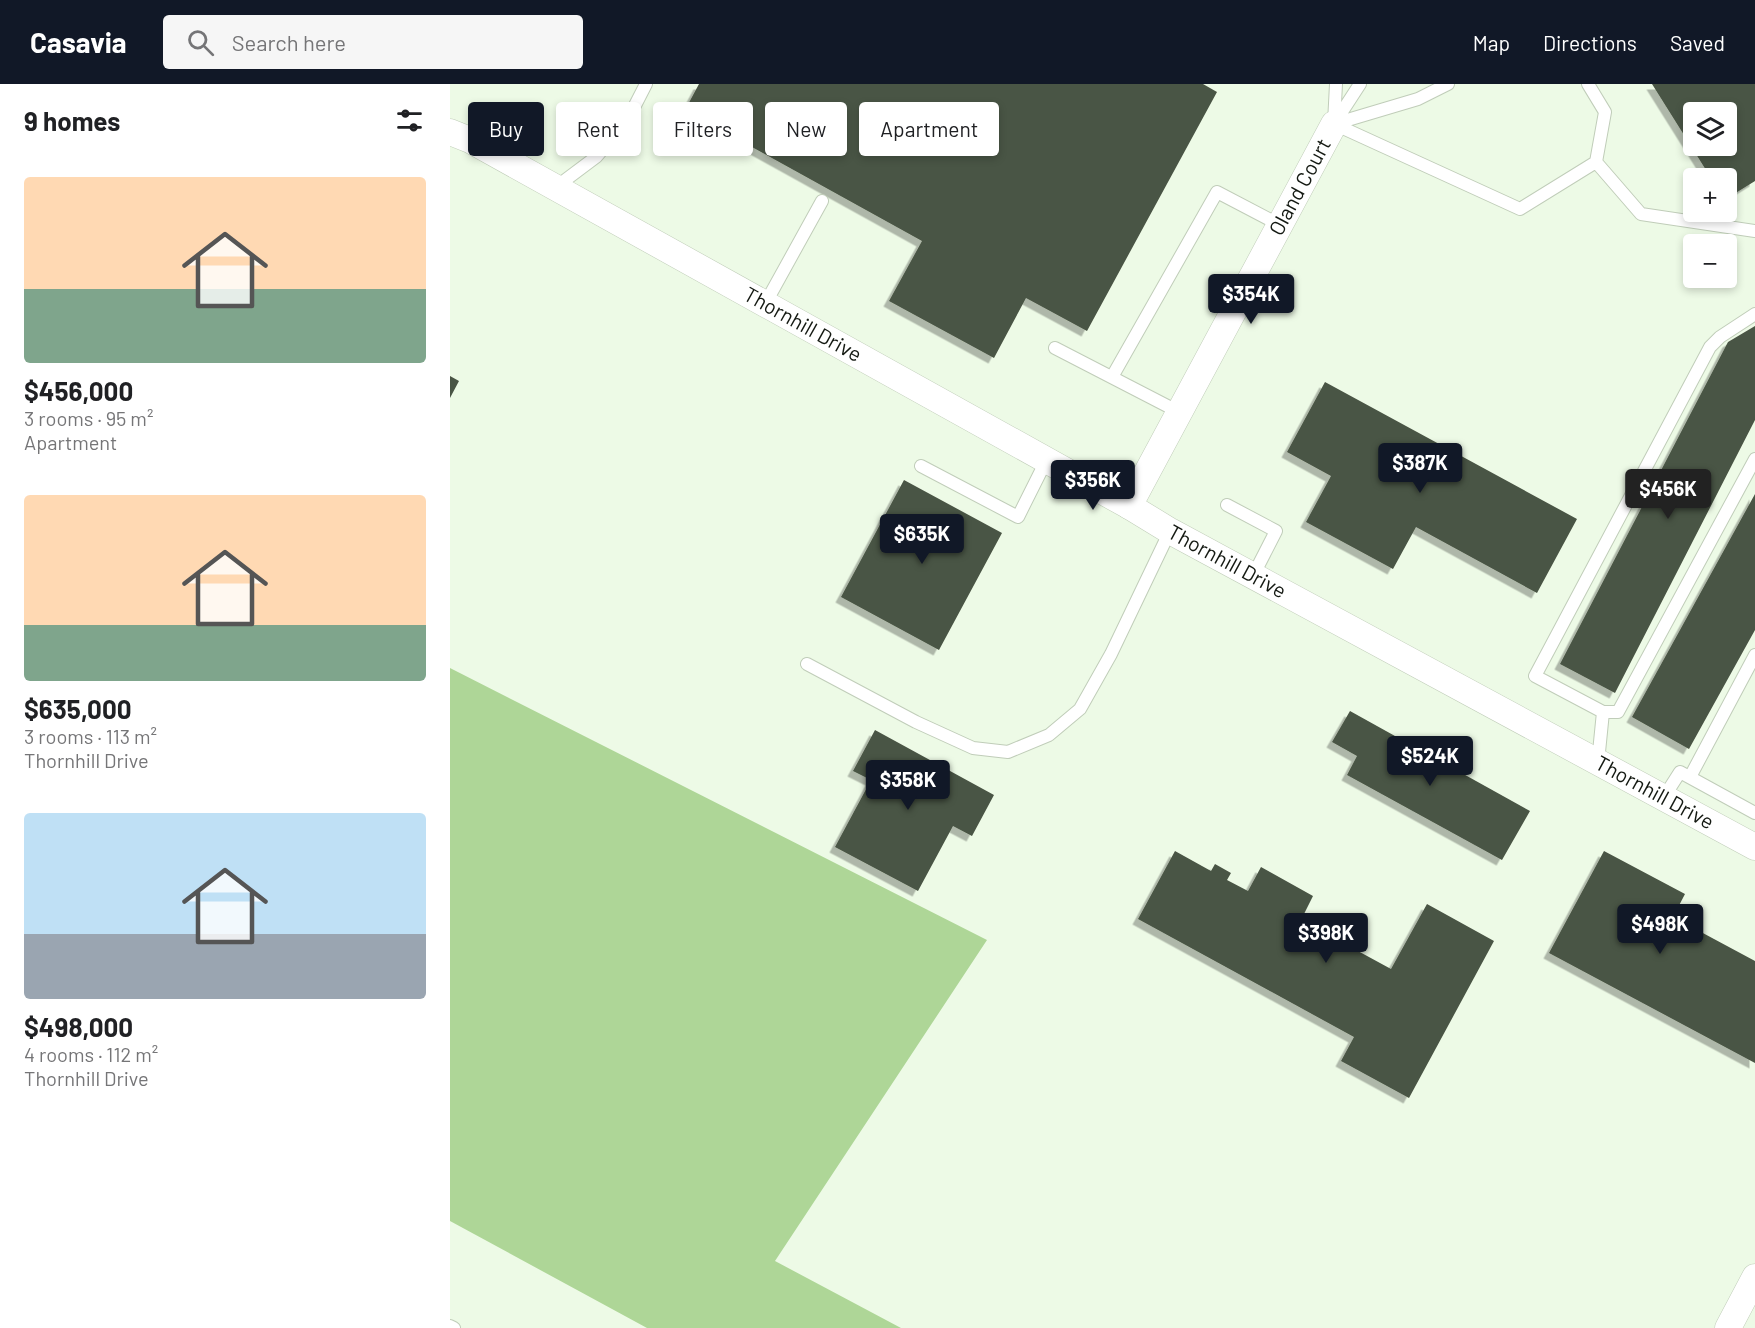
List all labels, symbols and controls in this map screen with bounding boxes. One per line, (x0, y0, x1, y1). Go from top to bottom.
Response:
search box (163, 15, 583, 69)
text: Casavia (30, 25, 127, 59)
icon: search (184, 26, 217, 59)
text: Search here (232, 29, 346, 55)
text: Map (1473, 30, 1510, 55)
text: Directions (1543, 30, 1637, 55)
text: Saved (1670, 30, 1725, 55)
chip: Buy (468, 102, 544, 156)
chip: Rent (556, 102, 641, 156)
chip: Filters (653, 102, 753, 156)
chip: New (765, 102, 847, 156)
chip: Apartment (859, 102, 999, 156)
map controls (1683, 102, 1737, 288)
button: layers (1683, 102, 1737, 156)
icon: filters (393, 104, 426, 137)
text: 9 homes (24, 105, 120, 136)
street label: Oland Court (1263, 133, 1335, 239)
button: + (1683, 168, 1737, 222)
icon: home (171, 216, 279, 324)
button: − (1683, 234, 1737, 288)
pin: $354K (1209, 274, 1293, 325)
street label: Thornhill Drive (740, 281, 867, 366)
text: $354K (1222, 281, 1280, 305)
text: $456,000 (24, 375, 133, 406)
text: 3 rooms · 95 m² (24, 406, 153, 430)
text: Apartment (24, 430, 117, 454)
pin: $387K (1378, 443, 1462, 494)
text: $387K (1392, 450, 1448, 474)
pin: $356K (1051, 460, 1135, 511)
text: $356K (1065, 467, 1121, 491)
pin: $456K (1626, 469, 1710, 520)
text: $456K (1639, 476, 1697, 500)
pin: $635K (880, 514, 964, 565)
street label: Thornhill Drive (1164, 518, 1291, 603)
text: $635K (894, 521, 950, 545)
icon: home (171, 534, 279, 642)
text: $635,000 (24, 693, 132, 724)
text: 3 rooms · 113 m² (24, 724, 157, 748)
pin: $524K (1388, 736, 1472, 787)
text: $524K (1401, 743, 1459, 767)
text: Thornhill Drive (24, 748, 149, 772)
street label: Thornhill Drive (1592, 749, 1719, 833)
pin: $358K (866, 760, 950, 811)
text: $358K (880, 767, 936, 791)
icon: home (171, 852, 279, 960)
pin: $498K (1618, 904, 1702, 955)
text: $498K (1631, 911, 1689, 935)
pin: $398K (1284, 913, 1368, 964)
text: $398K (1298, 920, 1354, 944)
text: $498,000 (24, 1011, 133, 1042)
text: 4 rooms · 112 m² (24, 1042, 158, 1066)
text: Thornhill Drive (24, 1066, 149, 1090)

